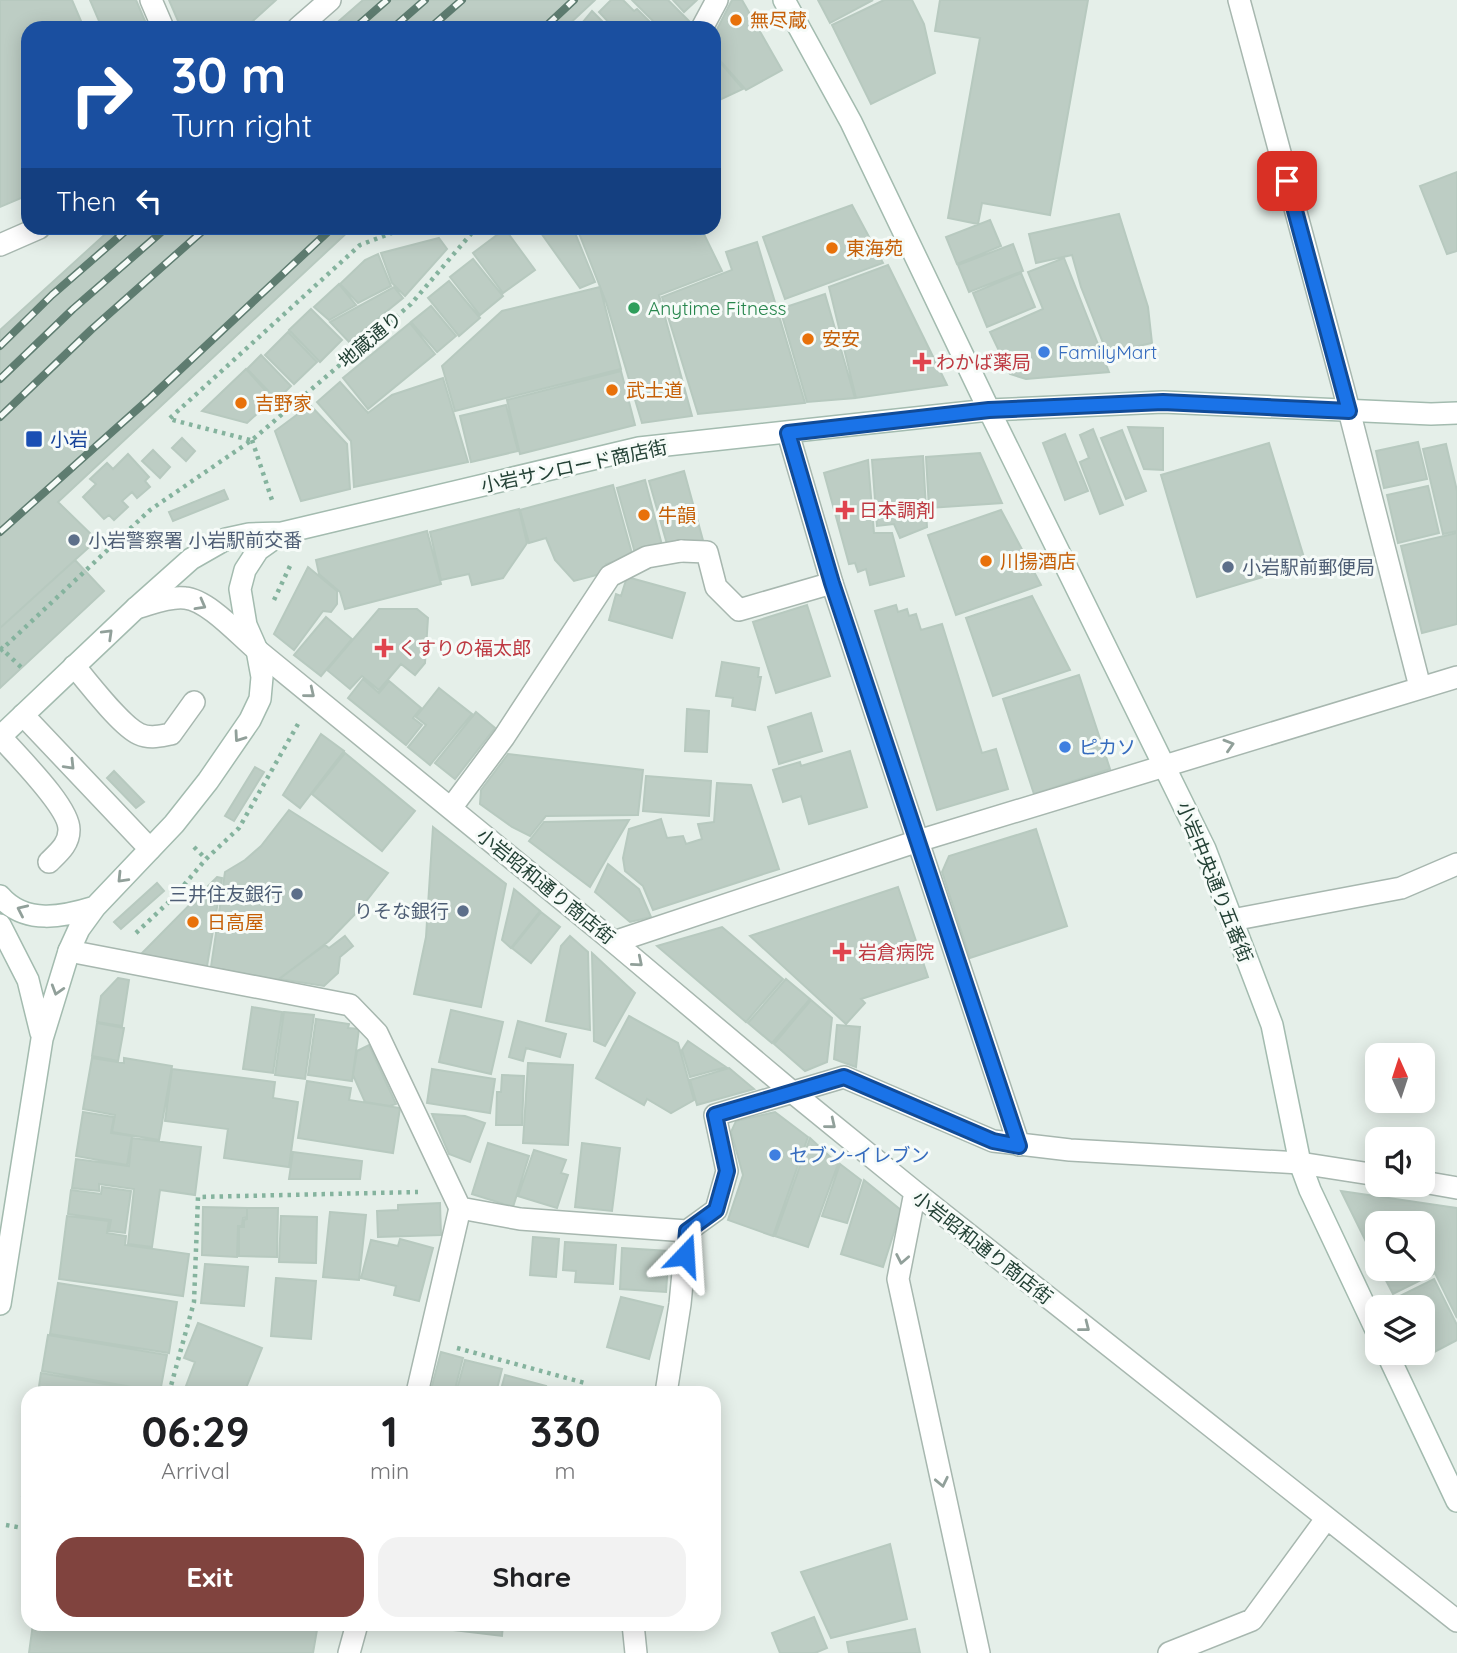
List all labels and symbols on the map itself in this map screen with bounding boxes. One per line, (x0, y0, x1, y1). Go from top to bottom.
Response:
place label: 無尽蔵 (750, 8, 807, 32)
marker: 無尽蔵 (728, 12, 744, 28)
pin (1257, 151, 1317, 211)
place label: 東海苑 (846, 236, 903, 260)
marker: 東海苑 (824, 240, 840, 256)
place label: Anytime Fitness (648, 296, 787, 320)
marker: Anytime Fitness (626, 300, 642, 316)
street label: 地蔵通り (333, 305, 407, 373)
place label: 安安 (822, 327, 860, 351)
marker: 安安 (800, 331, 816, 347)
place label: FamilyMart (1058, 340, 1157, 364)
marker: FamilyMart (1036, 344, 1052, 360)
place label: わかば薬局 (936, 350, 1031, 374)
marker: わかば薬局 (914, 354, 930, 370)
place label: 武士道 (626, 378, 683, 402)
marker: 武士道 (604, 382, 620, 398)
place label: 吉野家 (255, 391, 312, 415)
marker: 吉野家 (233, 395, 249, 411)
place label: 小岩 (50, 427, 88, 451)
marker: 小岩 (24, 429, 44, 449)
street label: 小岩サンロード商店街 (479, 435, 669, 497)
place label: 日本調剤 (859, 498, 935, 522)
marker: 日本調剤 (837, 502, 853, 518)
place label: 牛韻 (658, 503, 696, 527)
marker: 牛韻 (636, 507, 652, 523)
place label: 小岩警察署 小岩駅前交番 (88, 528, 302, 552)
marker: 小岩警察署 小岩駅前交番 (66, 532, 82, 548)
place label: 川揚酒店 (1000, 549, 1076, 573)
marker: 川揚酒店 (978, 553, 994, 569)
place label: 小岩駅前郵便局 (1242, 555, 1375, 579)
marker: 小岩駅前郵便局 (1220, 559, 1236, 575)
one-way arrow (193, 597, 206, 610)
one-way arrow (100, 630, 113, 643)
place label: くすりの福太郎 (398, 636, 531, 660)
marker: くすりの福太郎 (376, 640, 392, 656)
one-way arrow (302, 685, 315, 697)
one-way arrow (234, 729, 247, 742)
place label: ピカソ (1079, 735, 1136, 759)
marker: ピカソ (1057, 739, 1073, 755)
one-way arrow (1223, 739, 1235, 754)
one-way arrow (62, 757, 74, 770)
street label: 小岩中央通り五番街 (1172, 798, 1258, 966)
street label: 小岩昭和通り商店街 (472, 823, 620, 949)
one-way arrow (118, 870, 131, 883)
place label: 三井住友銀行 (169, 882, 283, 906)
marker: 三井住友銀行 (289, 886, 305, 902)
place label: りそな銀行 (354, 899, 449, 923)
marker: りそな銀行 (455, 903, 471, 919)
one-way arrow (17, 904, 29, 918)
place label: 日高屋 (207, 910, 264, 934)
marker: 日高屋 (185, 914, 201, 930)
place label: 岩倉病院 (858, 940, 934, 964)
marker: 岩倉病院 (832, 942, 852, 962)
one-way arrow (629, 954, 642, 966)
one-way arrow (50, 984, 65, 996)
north arrow (1365, 1043, 1435, 1113)
one-way arrow (823, 1115, 835, 1128)
place label: セブン-イレブン (789, 1143, 929, 1167)
marker: セブン-イレブン (767, 1147, 783, 1163)
street label: 小岩昭和通り商店街 (908, 1185, 1058, 1309)
position arrow (648, 1218, 722, 1292)
one-way arrow (895, 1253, 910, 1265)
one-way arrow (1077, 1319, 1089, 1332)
one-way arrow (933, 1476, 948, 1488)

